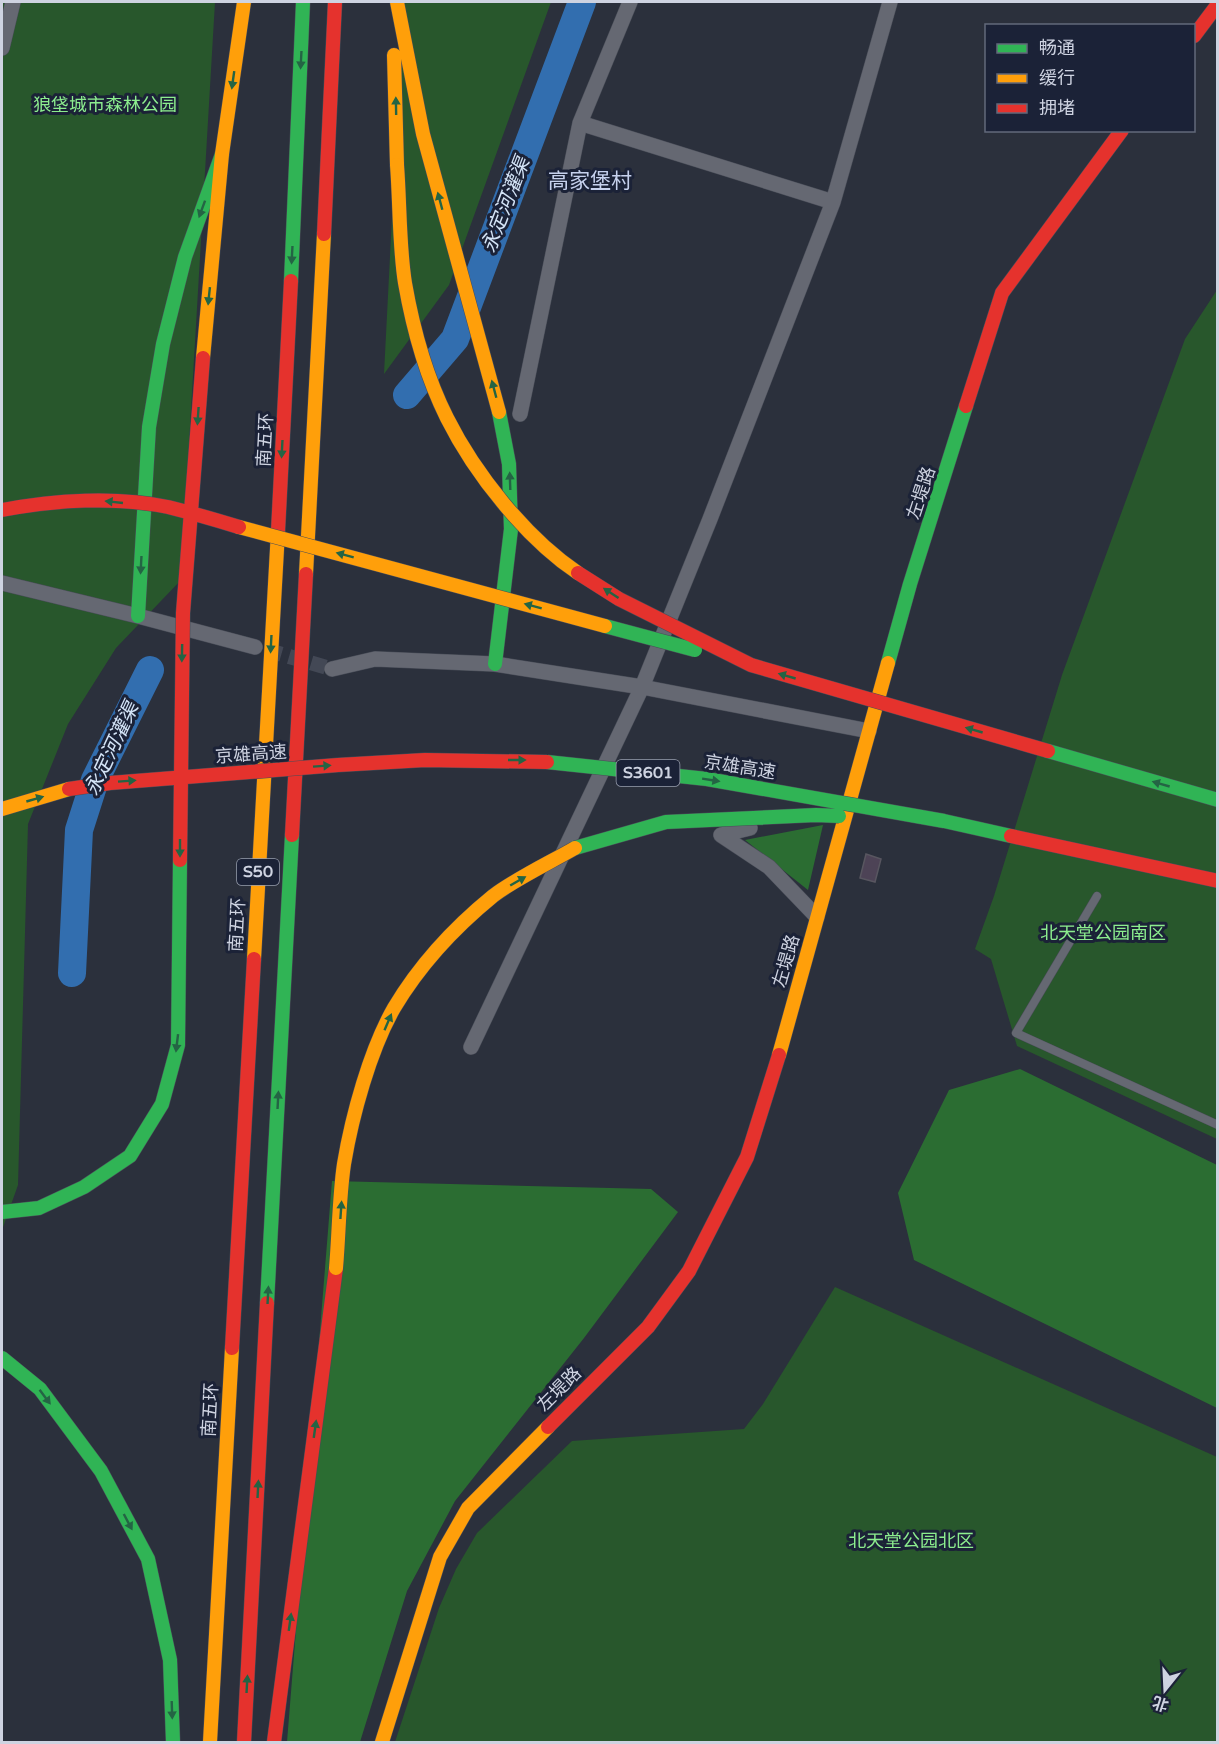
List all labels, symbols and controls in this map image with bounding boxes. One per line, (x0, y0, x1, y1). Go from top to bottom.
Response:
legend (985, 24, 1195, 132)
text: 畅通 (1039, 37, 1075, 59)
one-way arrow (296, 50, 305, 69)
text: 缓行 (1039, 67, 1075, 89)
one-way arrow (228, 71, 237, 90)
park label: 狼垡城市森林公园 (33, 94, 177, 116)
one-way arrow (391, 97, 400, 116)
text: 拥堵 (1039, 97, 1075, 119)
water label: 永定河灌渠 (477, 151, 536, 256)
district label: 高家堡村 (548, 169, 632, 194)
one-way arrow (435, 192, 445, 210)
one-way arrow (197, 200, 206, 218)
one-way arrow (287, 245, 297, 264)
one-way arrow (204, 287, 214, 306)
one-way arrow (489, 380, 498, 398)
one-way arrow (193, 407, 203, 426)
street label: 南五环 (253, 412, 277, 468)
one-way arrow (277, 440, 287, 459)
street label: 左堤路 (902, 464, 940, 522)
one-way arrow (505, 471, 514, 490)
one-way arrow (105, 497, 124, 507)
one-way arrow (336, 549, 354, 559)
one-way arrow (136, 556, 146, 575)
one-way arrow (603, 587, 619, 599)
one-way arrow (524, 601, 542, 610)
one-way arrow (267, 635, 276, 654)
one-way arrow (177, 643, 187, 662)
one-way arrow (778, 671, 796, 680)
water label: 永定河灌渠 (80, 696, 145, 799)
one-way arrow (965, 725, 983, 734)
street label: 京雄高速 (214, 741, 288, 767)
street label: 京雄高速 (703, 751, 777, 783)
one-way arrow (507, 755, 526, 765)
road number: S3601 (616, 760, 680, 786)
one-way arrow (312, 762, 331, 771)
one-way arrow (701, 775, 720, 784)
one-way arrow (118, 777, 137, 786)
one-way arrow (1152, 779, 1170, 788)
one-way arrow (27, 794, 45, 803)
one-way arrow (175, 838, 185, 857)
road number: S50 (237, 859, 279, 885)
one-way arrow (510, 876, 527, 886)
street label: 南五环 (225, 897, 249, 953)
park label: 北天堂公园南区 (1040, 922, 1166, 944)
street label: 左堤路 (768, 932, 804, 990)
one-way arrow (384, 1013, 393, 1031)
one-way arrow (172, 1033, 182, 1052)
one-way arrow (274, 1090, 283, 1109)
one-way arrow (336, 1200, 345, 1219)
one-way arrow (263, 1285, 272, 1304)
street label: 左堤路 (532, 1362, 586, 1416)
street label: 南五环 (198, 1382, 222, 1438)
one-way arrow (39, 1389, 51, 1404)
one-way arrow (311, 1419, 320, 1438)
one-way arrow (253, 1480, 262, 1499)
one-way arrow (123, 1514, 133, 1531)
park label: 北天堂公园北区 (848, 1530, 974, 1552)
one-way arrow (285, 1612, 294, 1631)
north arrow (1135, 1660, 1195, 1720)
one-way arrow (243, 1675, 252, 1694)
text: 北 (1150, 1691, 1171, 1715)
one-way arrow (167, 1700, 177, 1719)

